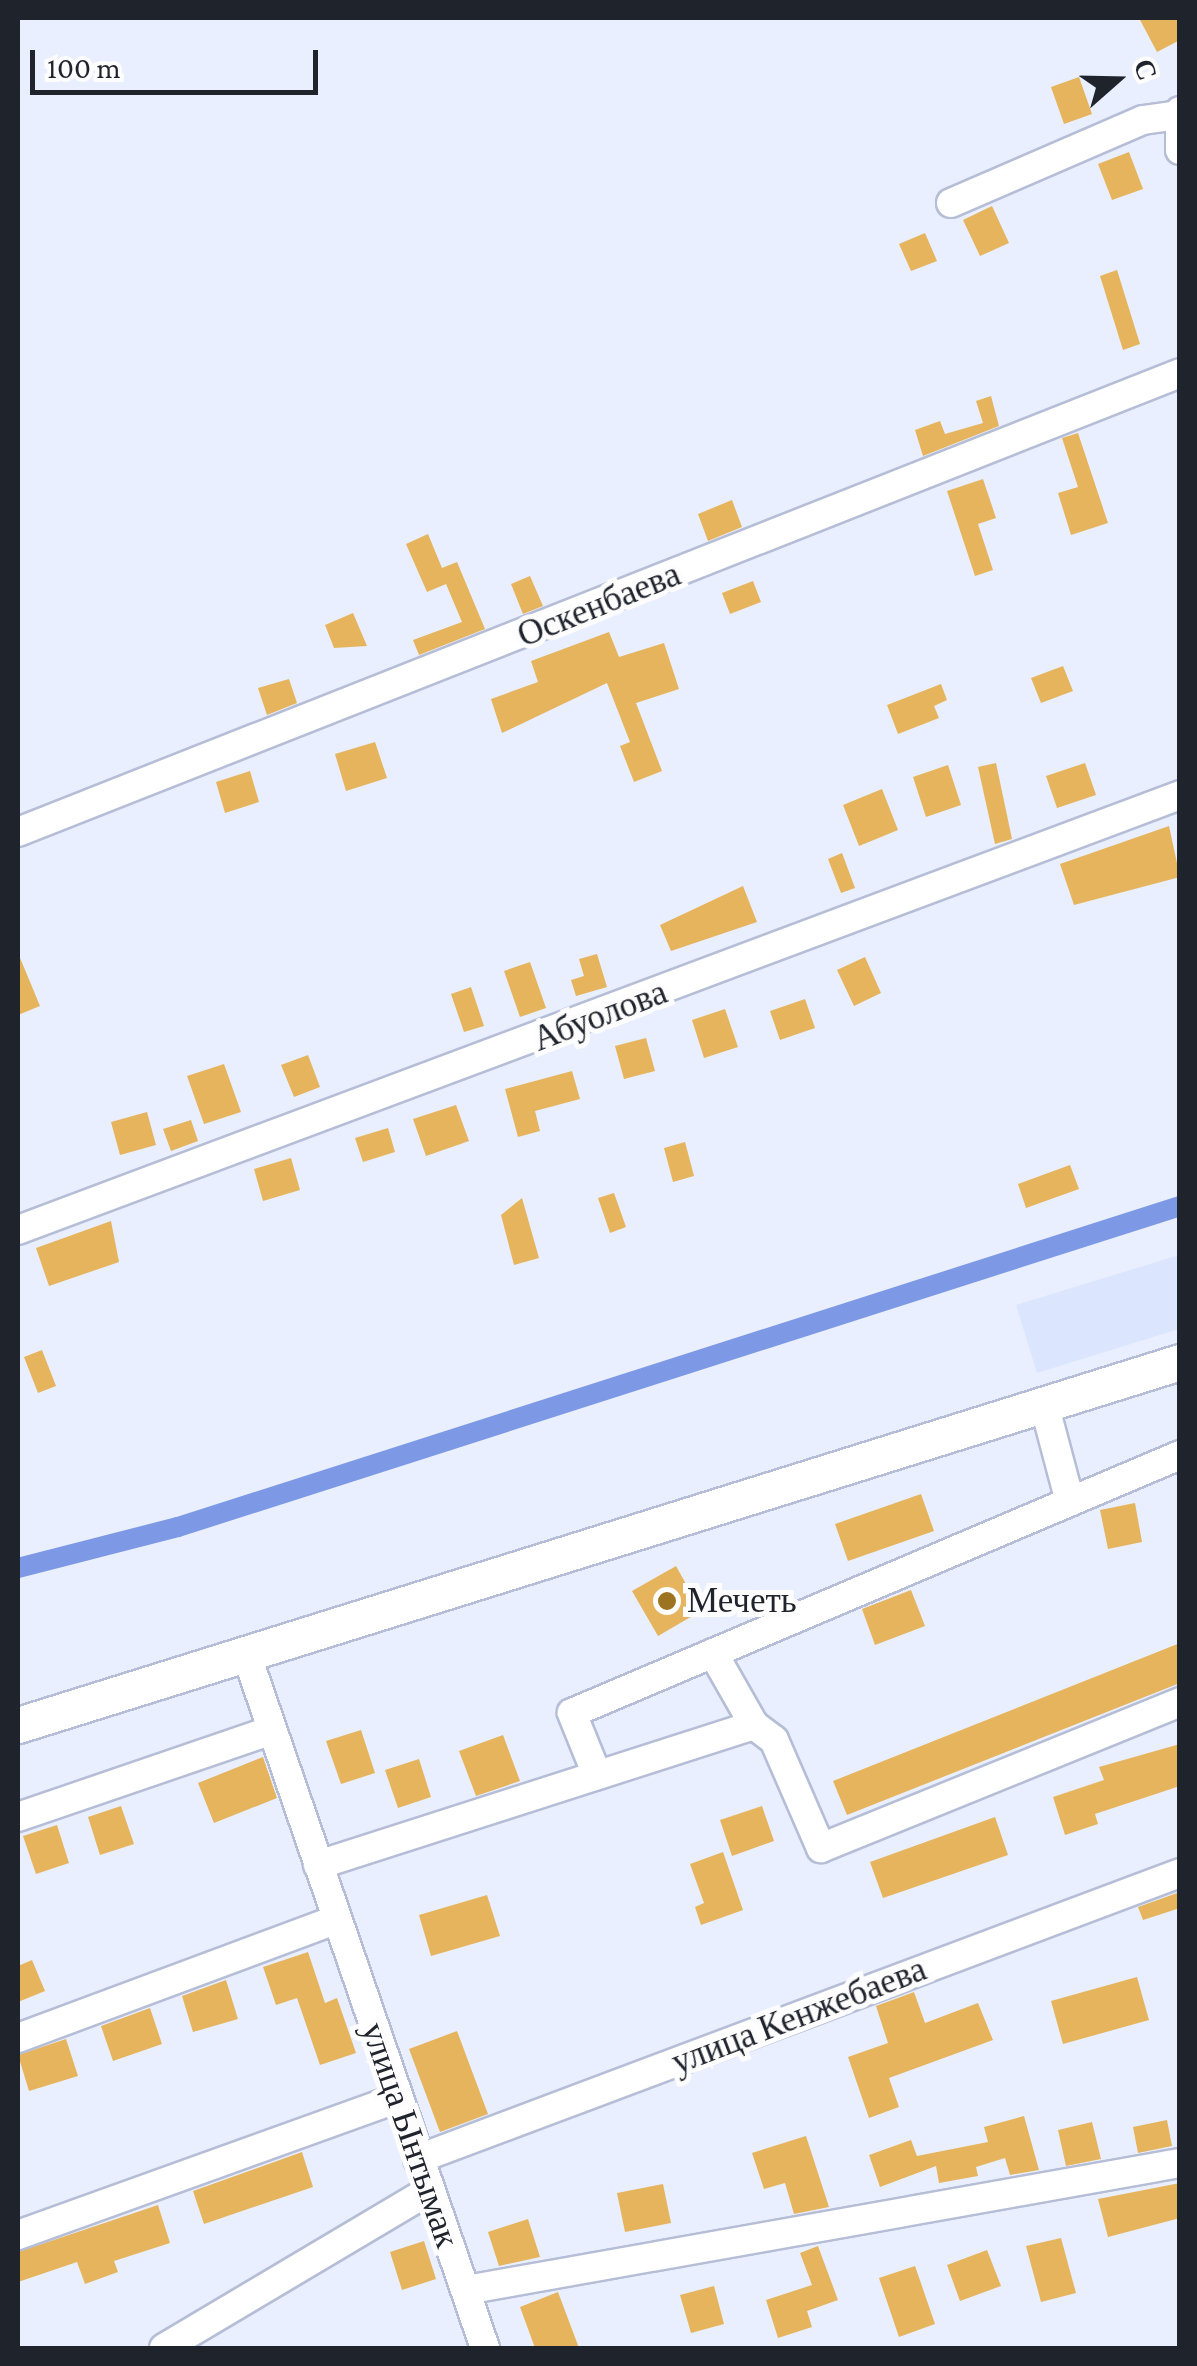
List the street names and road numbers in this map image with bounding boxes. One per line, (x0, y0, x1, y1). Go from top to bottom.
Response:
street label: Оскенбаева (512, 553, 686, 657)
street label: Абуолова (527, 971, 673, 1061)
street label: улица Кенжебаева (666, 1948, 932, 2084)
street label: улица Ынтымак (352, 2017, 468, 2253)

